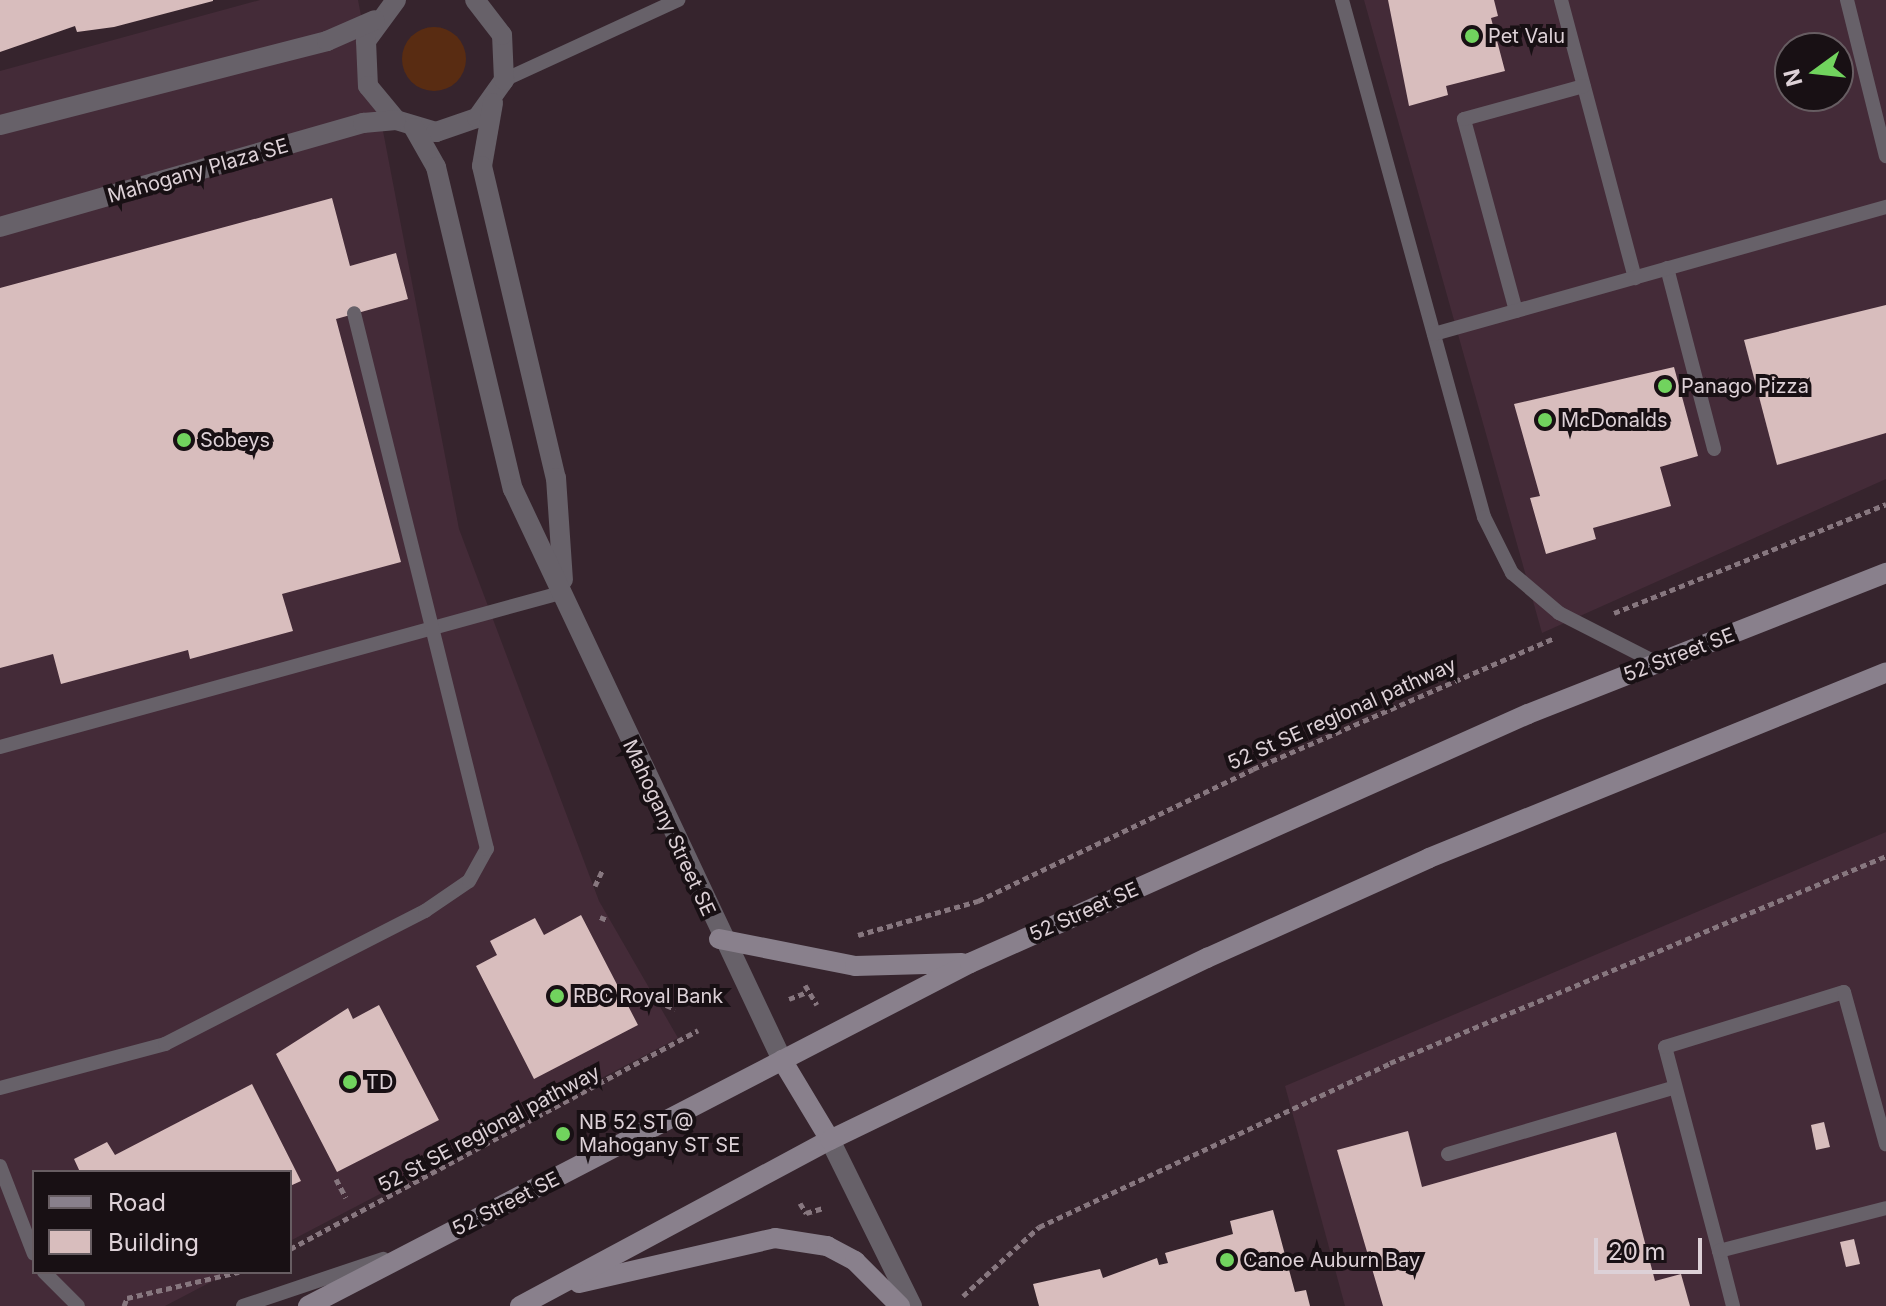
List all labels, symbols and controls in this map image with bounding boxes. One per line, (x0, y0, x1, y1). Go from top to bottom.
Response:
place label: Pet Valu (1488, 24, 1565, 48)
marker: Pet Valu (1463, 27, 1481, 45)
north arrow (1774, 32, 1854, 112)
text: N (1778, 66, 1807, 89)
street label: Mahogany Plaza SE (105, 134, 291, 208)
place label: Panago Pizza (1681, 374, 1809, 398)
marker: Panago Pizza (1656, 377, 1674, 395)
place label: McDonalds (1561, 408, 1668, 432)
marker: McDonalds (1536, 411, 1554, 429)
place label: Sobeys (200, 428, 270, 452)
marker: Sobeys (175, 431, 193, 449)
street label: 52 Street SE (1620, 623, 1738, 687)
street label: 52 St SE regional pathway (1224, 653, 1460, 775)
street label: Mahogany Street SE (618, 736, 720, 920)
street label: 52 Street SE (1026, 877, 1142, 947)
place label: RBC Royal Bank (573, 984, 723, 1008)
marker: RBC Royal Bank (548, 987, 566, 1005)
street label: 52 St SE regional pathway (374, 1060, 604, 1198)
place label: TD (366, 1070, 393, 1094)
marker: TD (341, 1073, 359, 1091)
place label: NB 52 ST @ Mahogany ST SE (579, 1110, 740, 1157)
marker: NB 52 ST @ Mahogany ST SE (554, 1125, 572, 1143)
street label: 52 Street SE (448, 1167, 564, 1241)
legend (32, 1170, 292, 1274)
text: Road (108, 1188, 166, 1217)
scale bar (1598, 1222, 1706, 1272)
text: Building (108, 1228, 199, 1257)
text: 20 m (1608, 1237, 1666, 1266)
place label: Canoe Auburn Bay (1243, 1248, 1420, 1272)
marker: Canoe Auburn Bay (1218, 1251, 1236, 1269)

